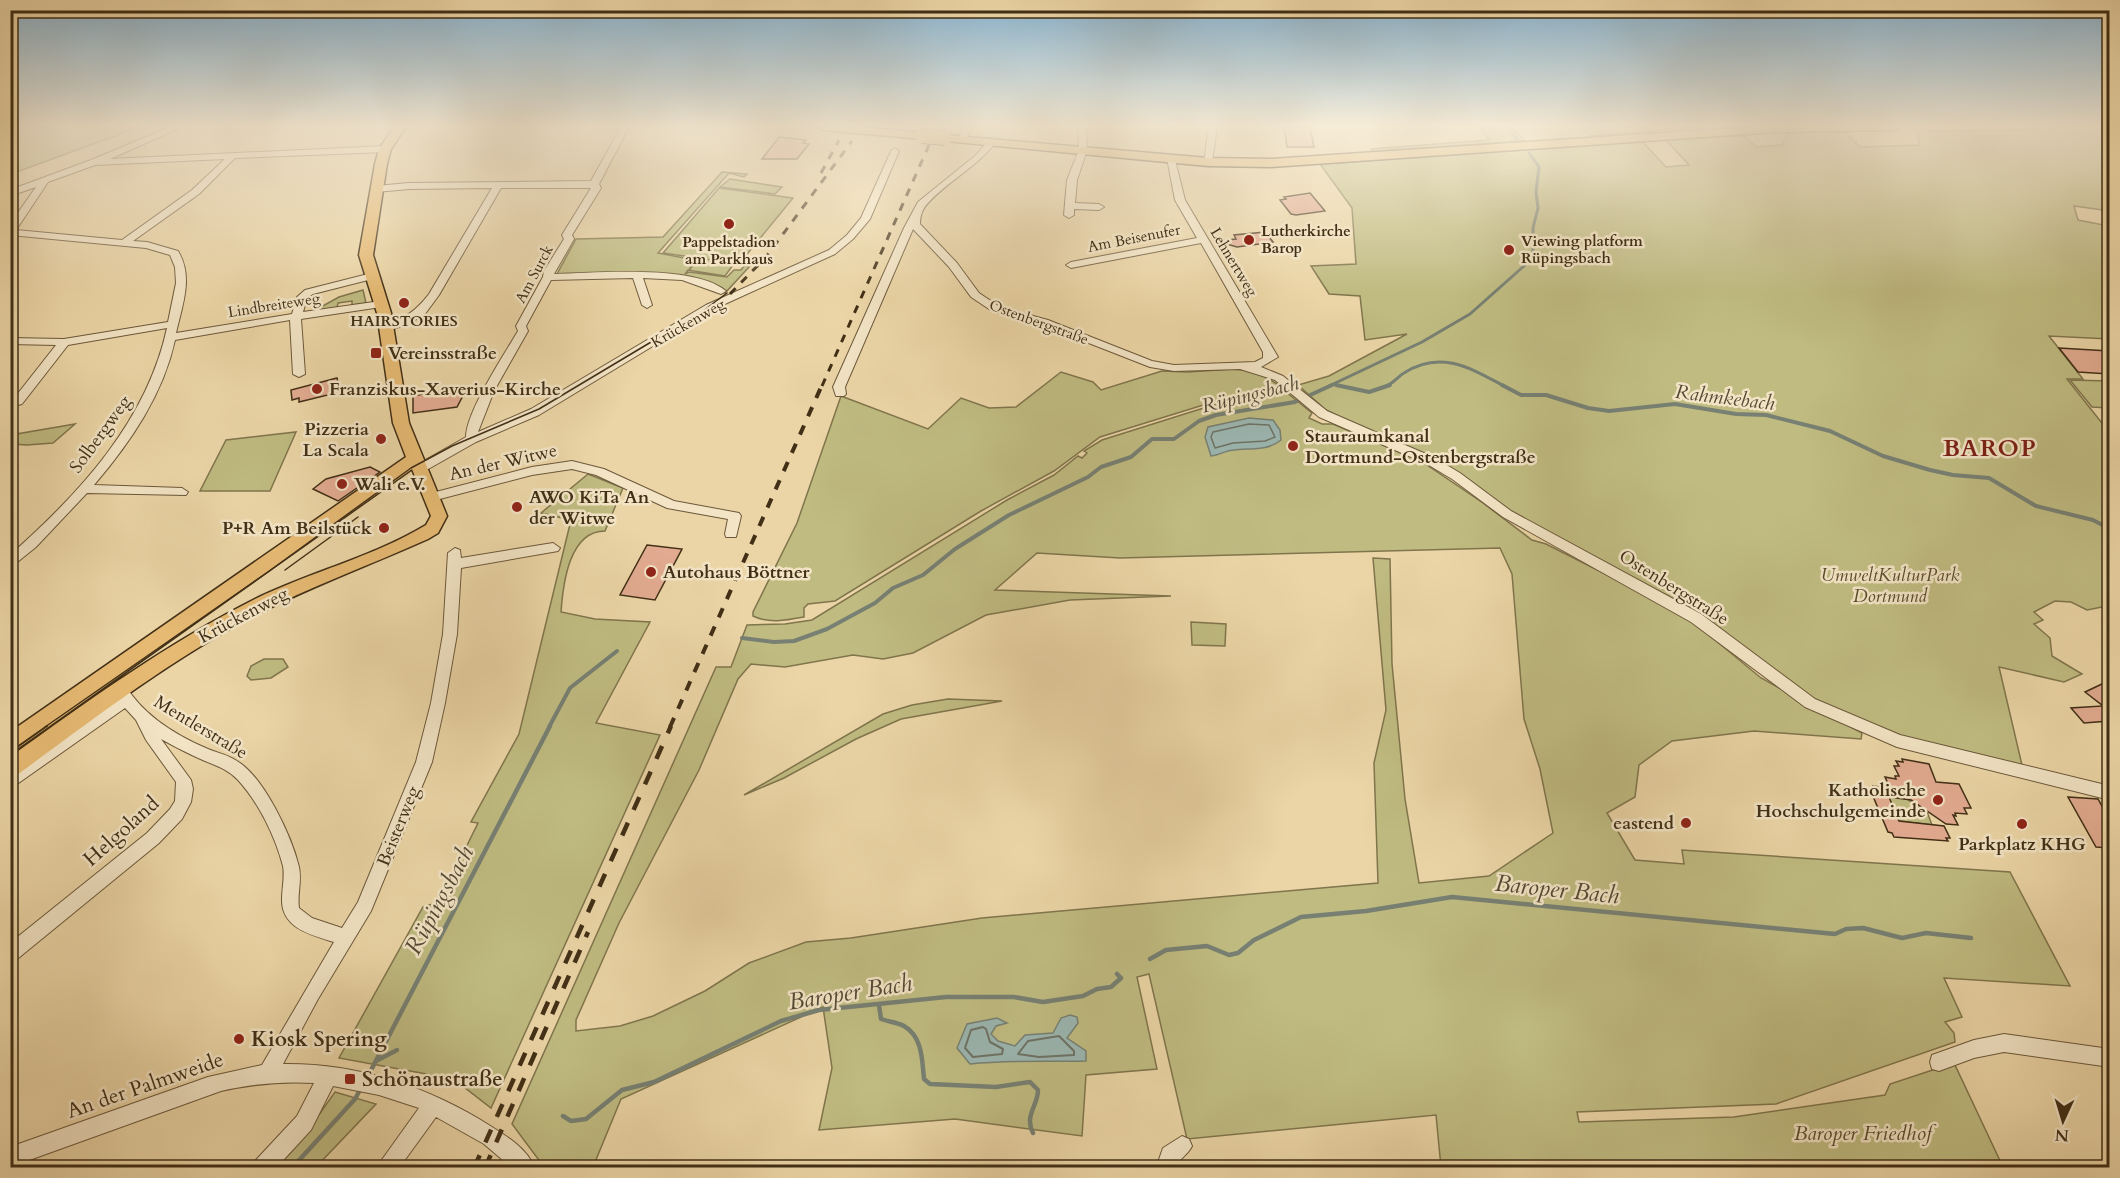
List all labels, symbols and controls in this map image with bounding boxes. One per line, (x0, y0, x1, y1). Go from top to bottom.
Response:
marker: Pappelstadion am Parkhaus (722, 217, 736, 231)
street label: Am Beisenufer (1086, 219, 1183, 257)
place label: Lutherkirche Barop (1261, 221, 1351, 258)
street label: Lehnertweg (1206, 224, 1263, 301)
place label: Viewing platform Rüpingsbach (1521, 231, 1643, 268)
place label: Pappelstadion am Parkhaus (682, 232, 776, 269)
marker: Lutherkirche Barop (1242, 233, 1256, 247)
street label: Am Surck (510, 241, 558, 307)
marker: Viewing platform Rüpingsbach (1502, 243, 1516, 257)
street label: Lindbreiteweg (226, 288, 322, 322)
street label: Krückenweg (647, 293, 729, 352)
street label: Ostenbergstraße (987, 295, 1092, 349)
marker: HAIRSTORIES (397, 296, 411, 310)
place label: HAIRSTORIES (350, 311, 458, 331)
place label: Vereinsstraße (388, 341, 497, 366)
marker: Vereinsstraße (369, 346, 383, 360)
water label: Rüpingsbach (1199, 369, 1302, 420)
place label: Franziskus-Xaverius-Kirche (329, 377, 561, 402)
water label: Rahmkebach (1674, 378, 1777, 417)
marker: Franziskus-Xaverius-Kirche (310, 382, 324, 396)
street label: Solbergweg (64, 390, 138, 478)
place label: Pizzeria La Scala (302, 417, 369, 463)
place label: Stauraumkanal Dortmund-Ostenbergstraße (1305, 424, 1536, 470)
marker: Pizzeria La Scala (374, 432, 388, 446)
district label: BAROP (1943, 432, 2037, 465)
street label: An der Witwe (447, 438, 560, 487)
marker: Stauraumkanal Dortmund-Ostenbergstraße (1286, 439, 1300, 453)
place label: Wali e.V. (353, 472, 426, 497)
marker: Wali e.V. (335, 477, 349, 491)
place label: AWO KiTa An der Witwe (529, 485, 650, 531)
marker: AWO KiTa An der Witwe (510, 500, 524, 514)
place label: P+R Am Beilstück (222, 516, 373, 541)
marker: P+R Am Beilstück (377, 521, 391, 535)
street label: Ostenbergstraße (1614, 544, 1733, 631)
place label: Autohaus Böttner (663, 560, 810, 585)
park label: UmweltKulturPark Dortmund (1821, 563, 1960, 609)
marker: Autohaus Böttner (644, 565, 658, 579)
street label: Krückenweg (194, 581, 294, 650)
street label: Mentlerstraße (149, 690, 252, 765)
place label: Katholische Hochschulgemeinde (1756, 778, 1926, 824)
street label: Beisterweg (371, 781, 426, 870)
street label: Helgoland (77, 789, 166, 873)
marker: Katholische Hochschulgemeinde (1931, 793, 1945, 807)
place label: eastend (1613, 811, 1675, 836)
marker: eastend (1679, 816, 1693, 830)
marker: Parkplatz KHG (2015, 817, 2029, 831)
place label: Parkplatz KHG (1958, 832, 2086, 857)
water label: Rüpingsbach (397, 840, 482, 961)
water label: Baroper Bach (1493, 867, 1621, 912)
water label: Baroper Bach (786, 966, 915, 1019)
place label: Kiosk Spering (251, 1025, 387, 1054)
marker: Kiosk Spering (232, 1032, 246, 1046)
street label: An der Palmweide (63, 1045, 227, 1126)
place label: Schönaustraße (362, 1065, 503, 1094)
marker: Schönaustraße (343, 1072, 357, 1086)
north arrow (2033, 1091, 2093, 1151)
park label: Baroper Friedhof (1794, 1119, 1937, 1148)
text: N (2054, 1124, 2070, 1146)

